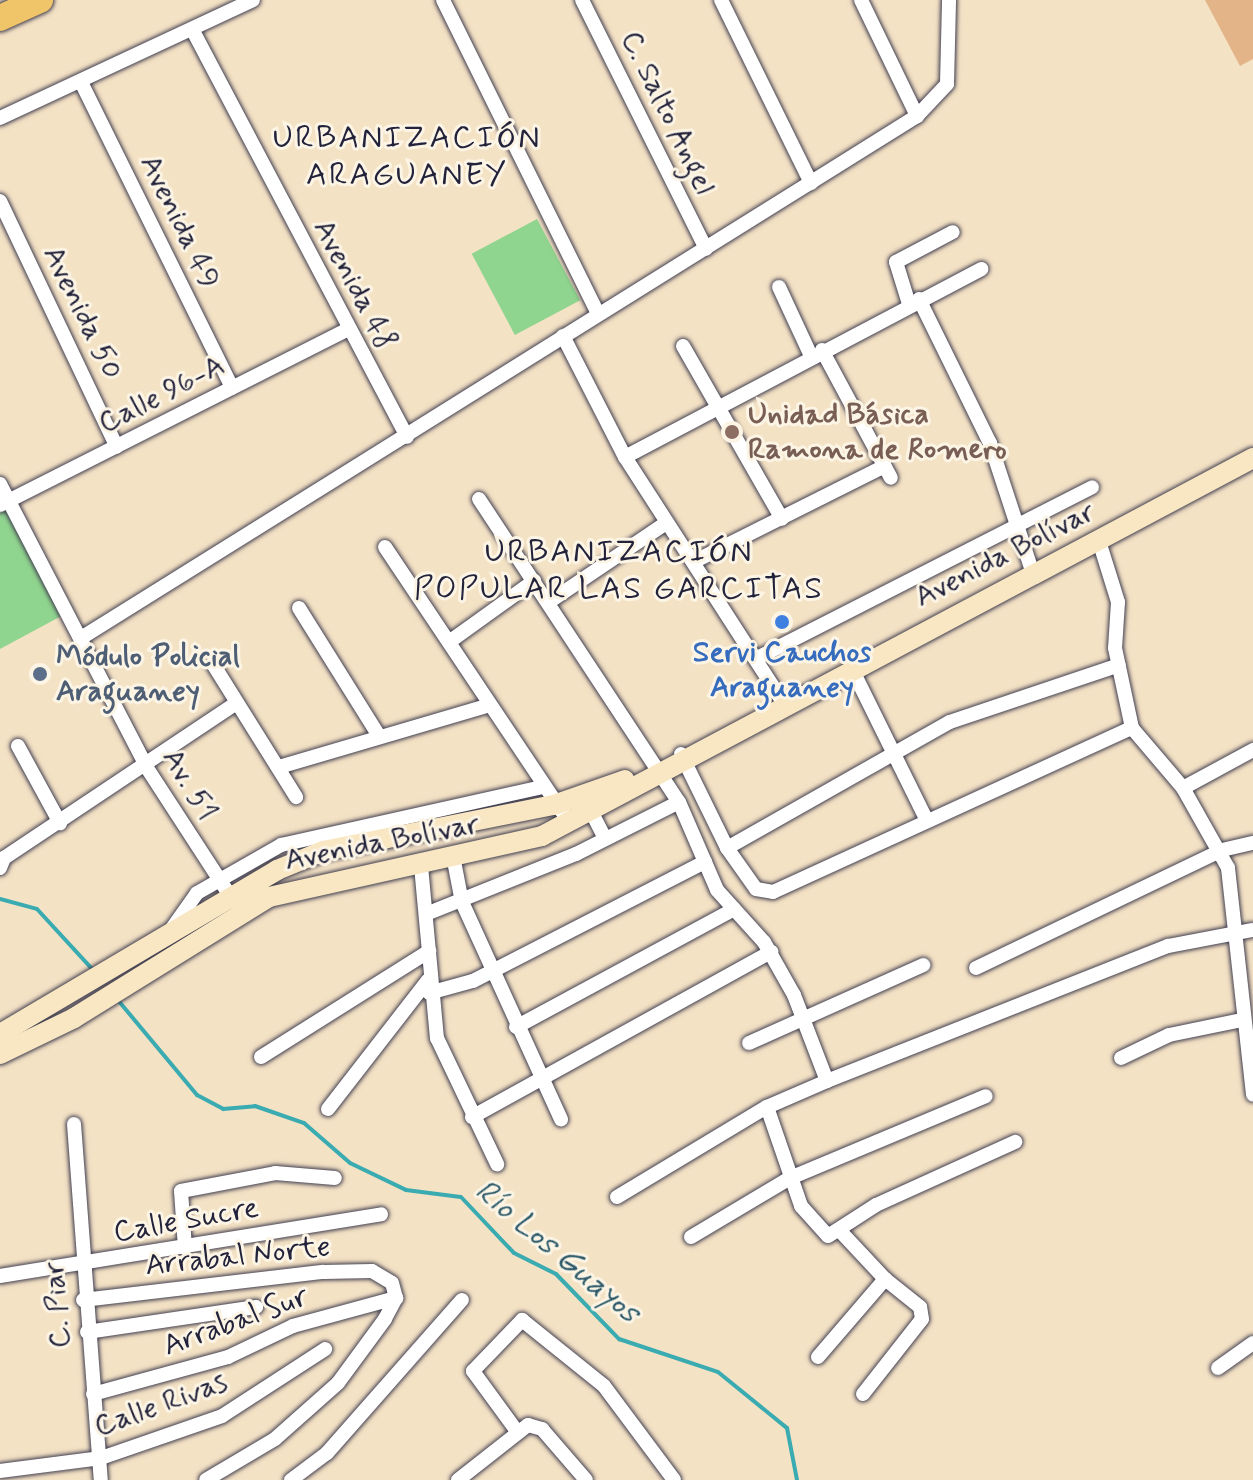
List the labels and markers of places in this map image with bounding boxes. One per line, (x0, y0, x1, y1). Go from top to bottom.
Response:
place label: Unidad Básica Ramona de Romero (748, 397, 1003, 468)
marker: Unidad Básica Ramona de Romero (723, 423, 741, 441)
marker: Servi Cauchos Araguaney (773, 613, 791, 631)
place label: Servi Cauchos Araguaney (696, 635, 868, 706)
place label: Módulo Policial Araguaney (56, 639, 236, 710)
marker: Módulo Policial Araguaney (31, 665, 49, 683)

